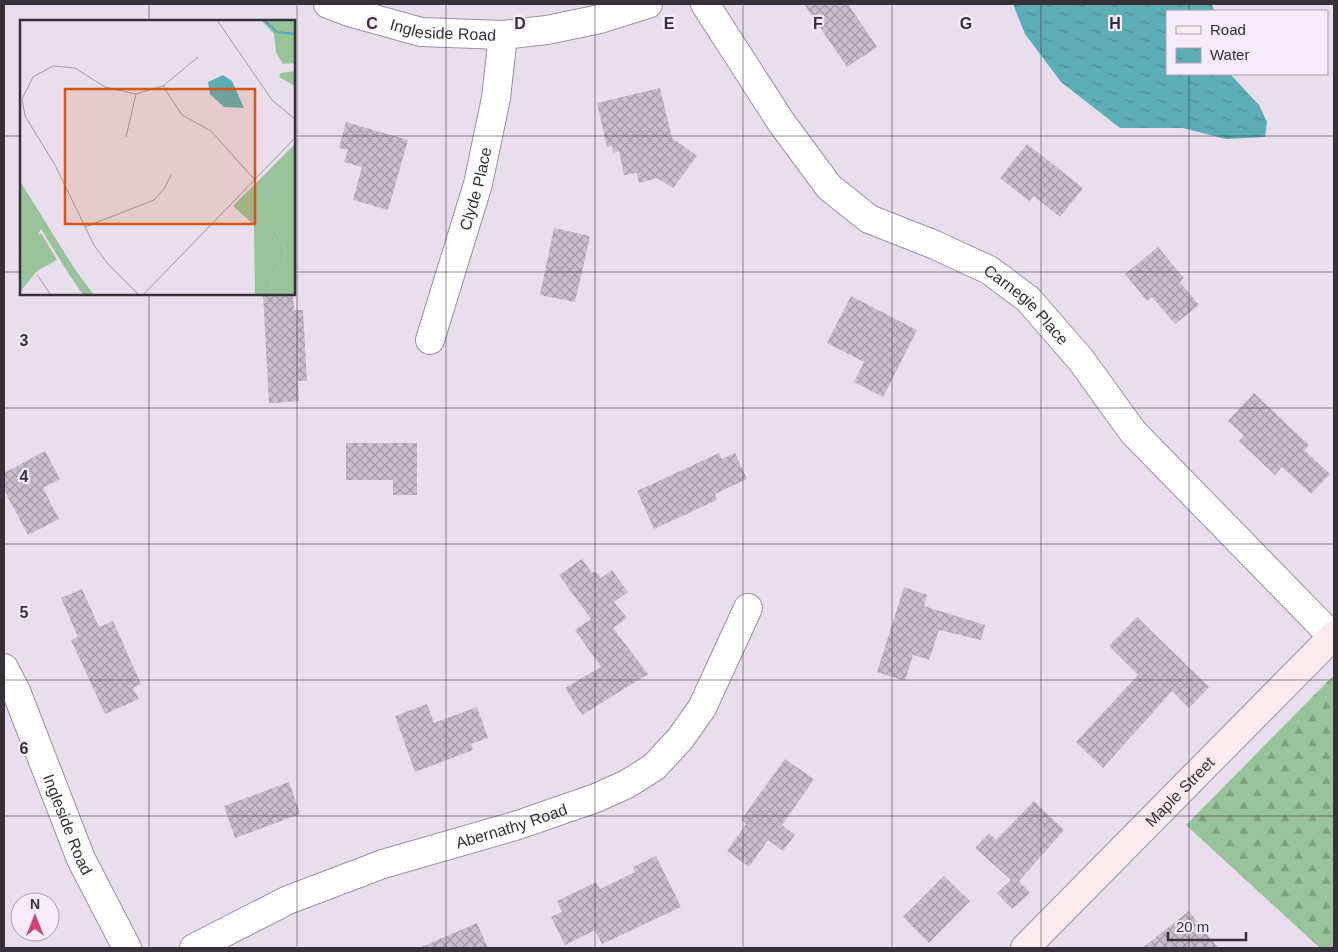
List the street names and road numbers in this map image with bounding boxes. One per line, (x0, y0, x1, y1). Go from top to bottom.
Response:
street label: Ingleside Road (388, 16, 496, 44)
street label: Clyde Place (456, 146, 495, 232)
street label: Carnegie Place (981, 261, 1072, 348)
street label: Maple Street (1142, 753, 1218, 830)
street label: Ingleside Road (40, 772, 96, 878)
street label: Abernathy Road (454, 801, 569, 852)

